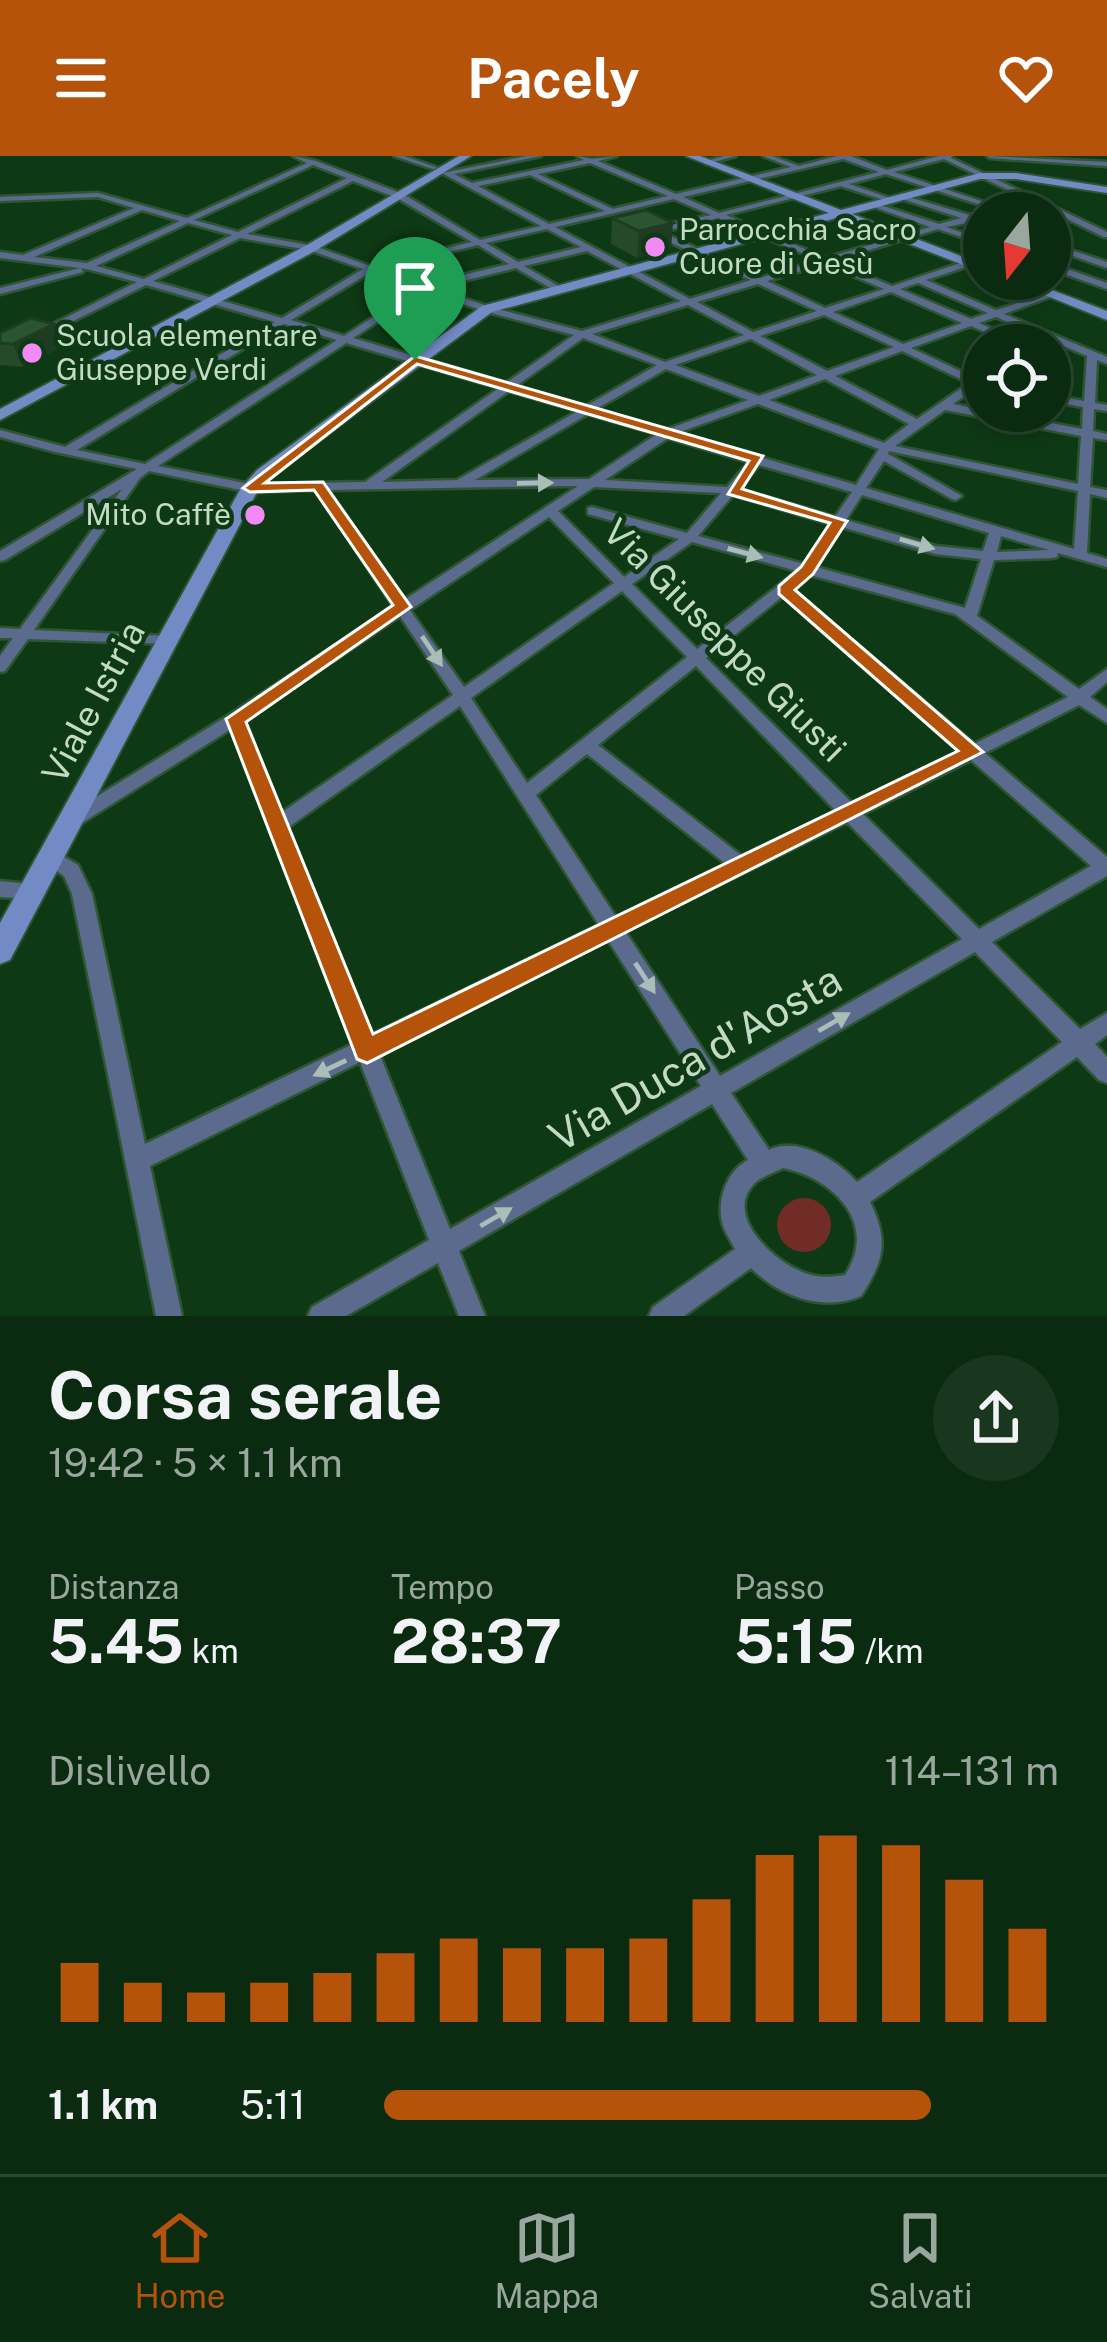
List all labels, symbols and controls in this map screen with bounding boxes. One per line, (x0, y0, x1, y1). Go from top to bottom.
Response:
icon: menu (48, 45, 114, 111)
icon: heart (993, 45, 1059, 111)
text: Pacely (467, 47, 640, 110)
north arrow (963, 192, 1071, 300)
map controls (963, 192, 1071, 432)
place label: Parrocchia Sacro Cuore di Gesù (679, 211, 917, 281)
marker: Parrocchia Sacro Cuore di Gesù (642, 234, 668, 260)
pin (364, 237, 466, 360)
icon: arrive (382, 255, 448, 321)
place label: Scuola elementare Giuseppe Verdi (56, 317, 318, 387)
button: locate (963, 324, 1071, 432)
marker: Scuola elementare Giuseppe Verdi (19, 340, 45, 366)
one-way arrow (517, 473, 555, 492)
place label: Mito Caffè (85, 496, 231, 532)
marker: Mito Caffè (242, 502, 268, 528)
street label: Via Giuseppe Giusti (595, 510, 855, 770)
one-way arrow (899, 536, 936, 555)
one-way arrow (727, 545, 764, 564)
street label: Viale Istria (33, 614, 153, 790)
one-way arrow (420, 635, 443, 668)
street label: Via Duca d'Aosta (540, 954, 850, 1161)
one-way arrow (633, 962, 655, 994)
one-way arrow (817, 1013, 851, 1034)
one-way arrow (312, 1058, 347, 1078)
one-way arrow (480, 1208, 513, 1229)
button: share (933, 1355, 1059, 1481)
text: Corsa serale (48, 1356, 442, 1434)
text: 19:42 · 5 × 1.1 km (48, 1440, 343, 1486)
text: Distanza (48, 1568, 180, 1606)
text: Tempo (391, 1568, 494, 1606)
text: Passo (734, 1568, 825, 1606)
text: 5.45 (48, 1606, 184, 1677)
text: 28:37 (391, 1606, 562, 1677)
text: 5:15 (734, 1606, 857, 1677)
text: km (184, 1632, 239, 1670)
text: /km (857, 1632, 924, 1670)
text: Dislivello (48, 1748, 211, 1794)
text: 114–131 m (885, 1748, 1059, 1794)
text: 1.1 km (48, 2082, 158, 2128)
text: 5:11 (240, 2082, 306, 2128)
tab: Home (134, 2205, 225, 2315)
tab: Mappa (494, 2205, 599, 2315)
tab: Salvati (868, 2205, 973, 2315)

